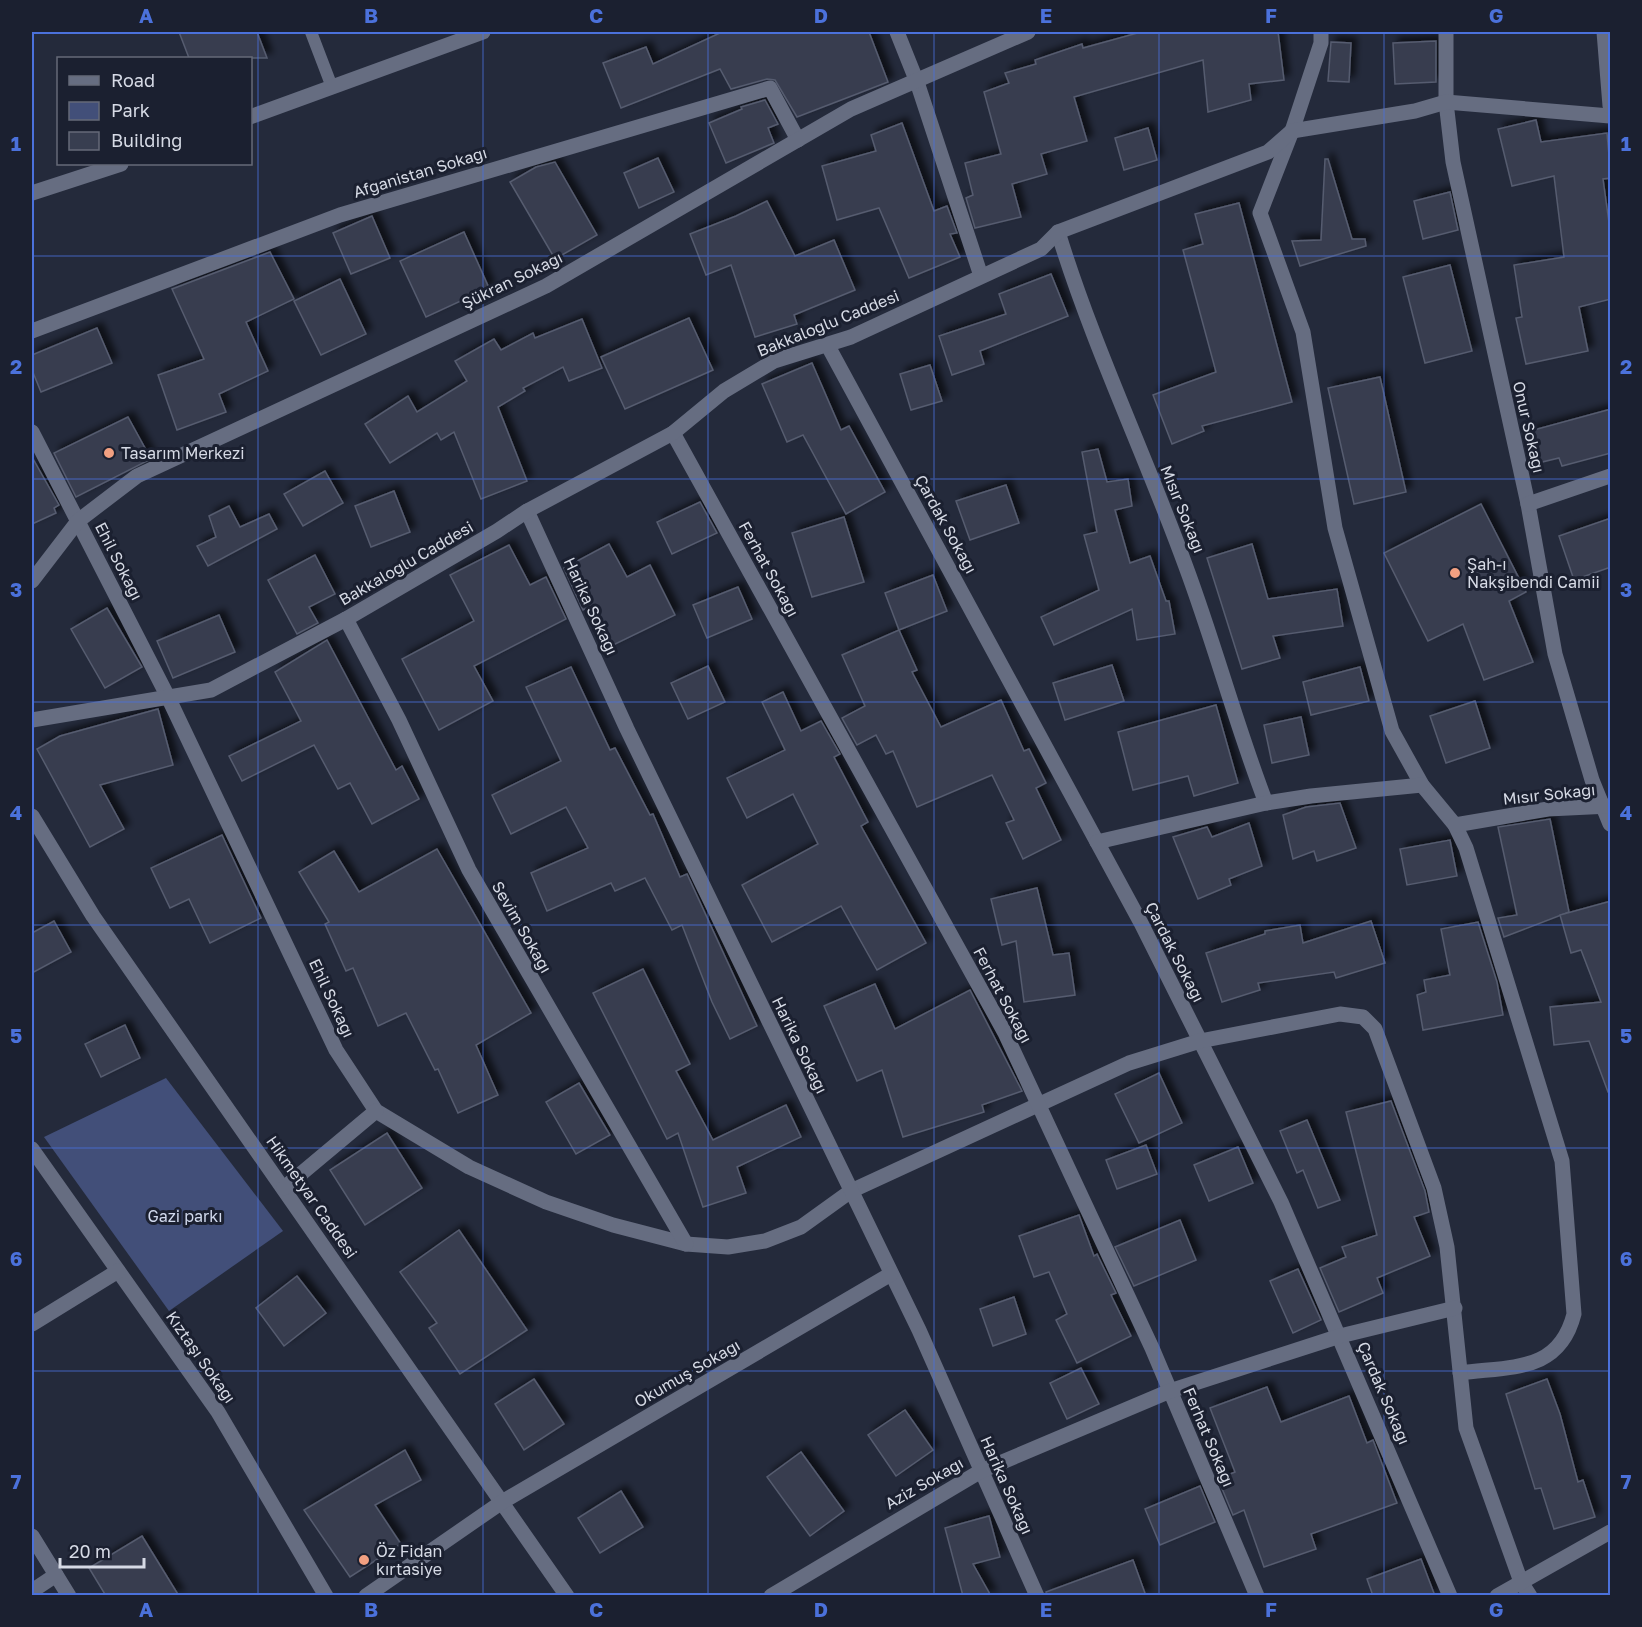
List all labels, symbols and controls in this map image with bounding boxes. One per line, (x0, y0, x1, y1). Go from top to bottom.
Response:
text: A (139, 3, 153, 27)
text: B (364, 3, 378, 27)
text: C (589, 3, 603, 27)
text: D (814, 3, 828, 27)
text: E (1040, 3, 1052, 27)
text: F (1265, 3, 1277, 27)
text: G (1489, 3, 1503, 27)
legend (57, 57, 252, 165)
text: Road (111, 69, 155, 91)
text: Park (111, 99, 150, 121)
text: Building (111, 129, 182, 151)
text: 1 (11, 131, 21, 155)
text: 1 (1621, 131, 1631, 155)
street label: Afganistan Sokağı (351, 142, 489, 202)
street label: Şükran Sokağı (458, 247, 566, 313)
street label: Bakkaloğlu Caddesi (754, 285, 902, 361)
text: 2 (10, 354, 22, 378)
text: 2 (1620, 354, 1632, 378)
street label: Onur Sokağı (1509, 379, 1549, 475)
place label: Tasarım Merkezi (121, 443, 244, 463)
marker: Tasarım Merkezi (102, 446, 116, 460)
street label: Mısır Sokağı (1156, 462, 1210, 556)
street label: Çardak Sokağı (911, 471, 981, 577)
street label: Bakkaloğlu Caddesi (335, 516, 477, 610)
street label: Ferhat Sokağı (735, 518, 803, 620)
street label: Ehil Sokağı (91, 519, 147, 603)
street label: Harika Sokağı (560, 554, 622, 658)
place label: Şah-ı Nakşibendi Camii (1467, 554, 1600, 592)
marker: Şah-ı Nakşibendi Camii (1448, 566, 1462, 580)
text: 3 (10, 577, 22, 601)
text: 3 (1620, 577, 1632, 601)
street label: Mısır Sokağı (1502, 779, 1596, 809)
text: 4 (10, 800, 22, 824)
text: 4 (1620, 800, 1632, 824)
street label: Sevim Sokağı (488, 878, 556, 976)
street label: Çardak Sokağı (1141, 899, 1209, 1005)
street label: Ferhat Sokağı (969, 944, 1037, 1046)
street label: Ehil Sokağı (305, 955, 359, 1041)
street label: Harika Sokağı (768, 993, 832, 1097)
text: 5 (10, 1023, 22, 1047)
text: 5 (1620, 1023, 1632, 1047)
street label: Hikmetyar Caddesi (262, 1132, 362, 1262)
park label: Gazi parkı (147, 1206, 223, 1226)
text: 6 (10, 1246, 22, 1270)
text: 6 (1620, 1246, 1632, 1270)
street label: Kıztaşı Sokağı (162, 1307, 240, 1407)
street label: Okumuş Sokağı (631, 1335, 743, 1411)
street label: Çardak Sokağı (1353, 1339, 1415, 1447)
street label: Ferhat Sokağı (1179, 1384, 1239, 1490)
street label: Harika Sokağı (976, 1433, 1038, 1537)
street label: Aziz Sokağı (881, 1452, 967, 1514)
text: 7 (11, 1469, 22, 1493)
text: 7 (1621, 1469, 1632, 1493)
scale bar (60, 1531, 144, 1569)
text: 20 m (69, 1540, 111, 1562)
place label: Öz Fidan kırtasiye (376, 1541, 442, 1579)
marker: Öz Fidan kırtasiye (357, 1553, 371, 1567)
text: A (139, 1597, 153, 1621)
text: B (364, 1597, 378, 1621)
text: C (589, 1597, 603, 1621)
text: D (814, 1597, 828, 1621)
text: E (1040, 1597, 1052, 1621)
text: F (1265, 1597, 1277, 1621)
text: G (1489, 1597, 1503, 1621)

